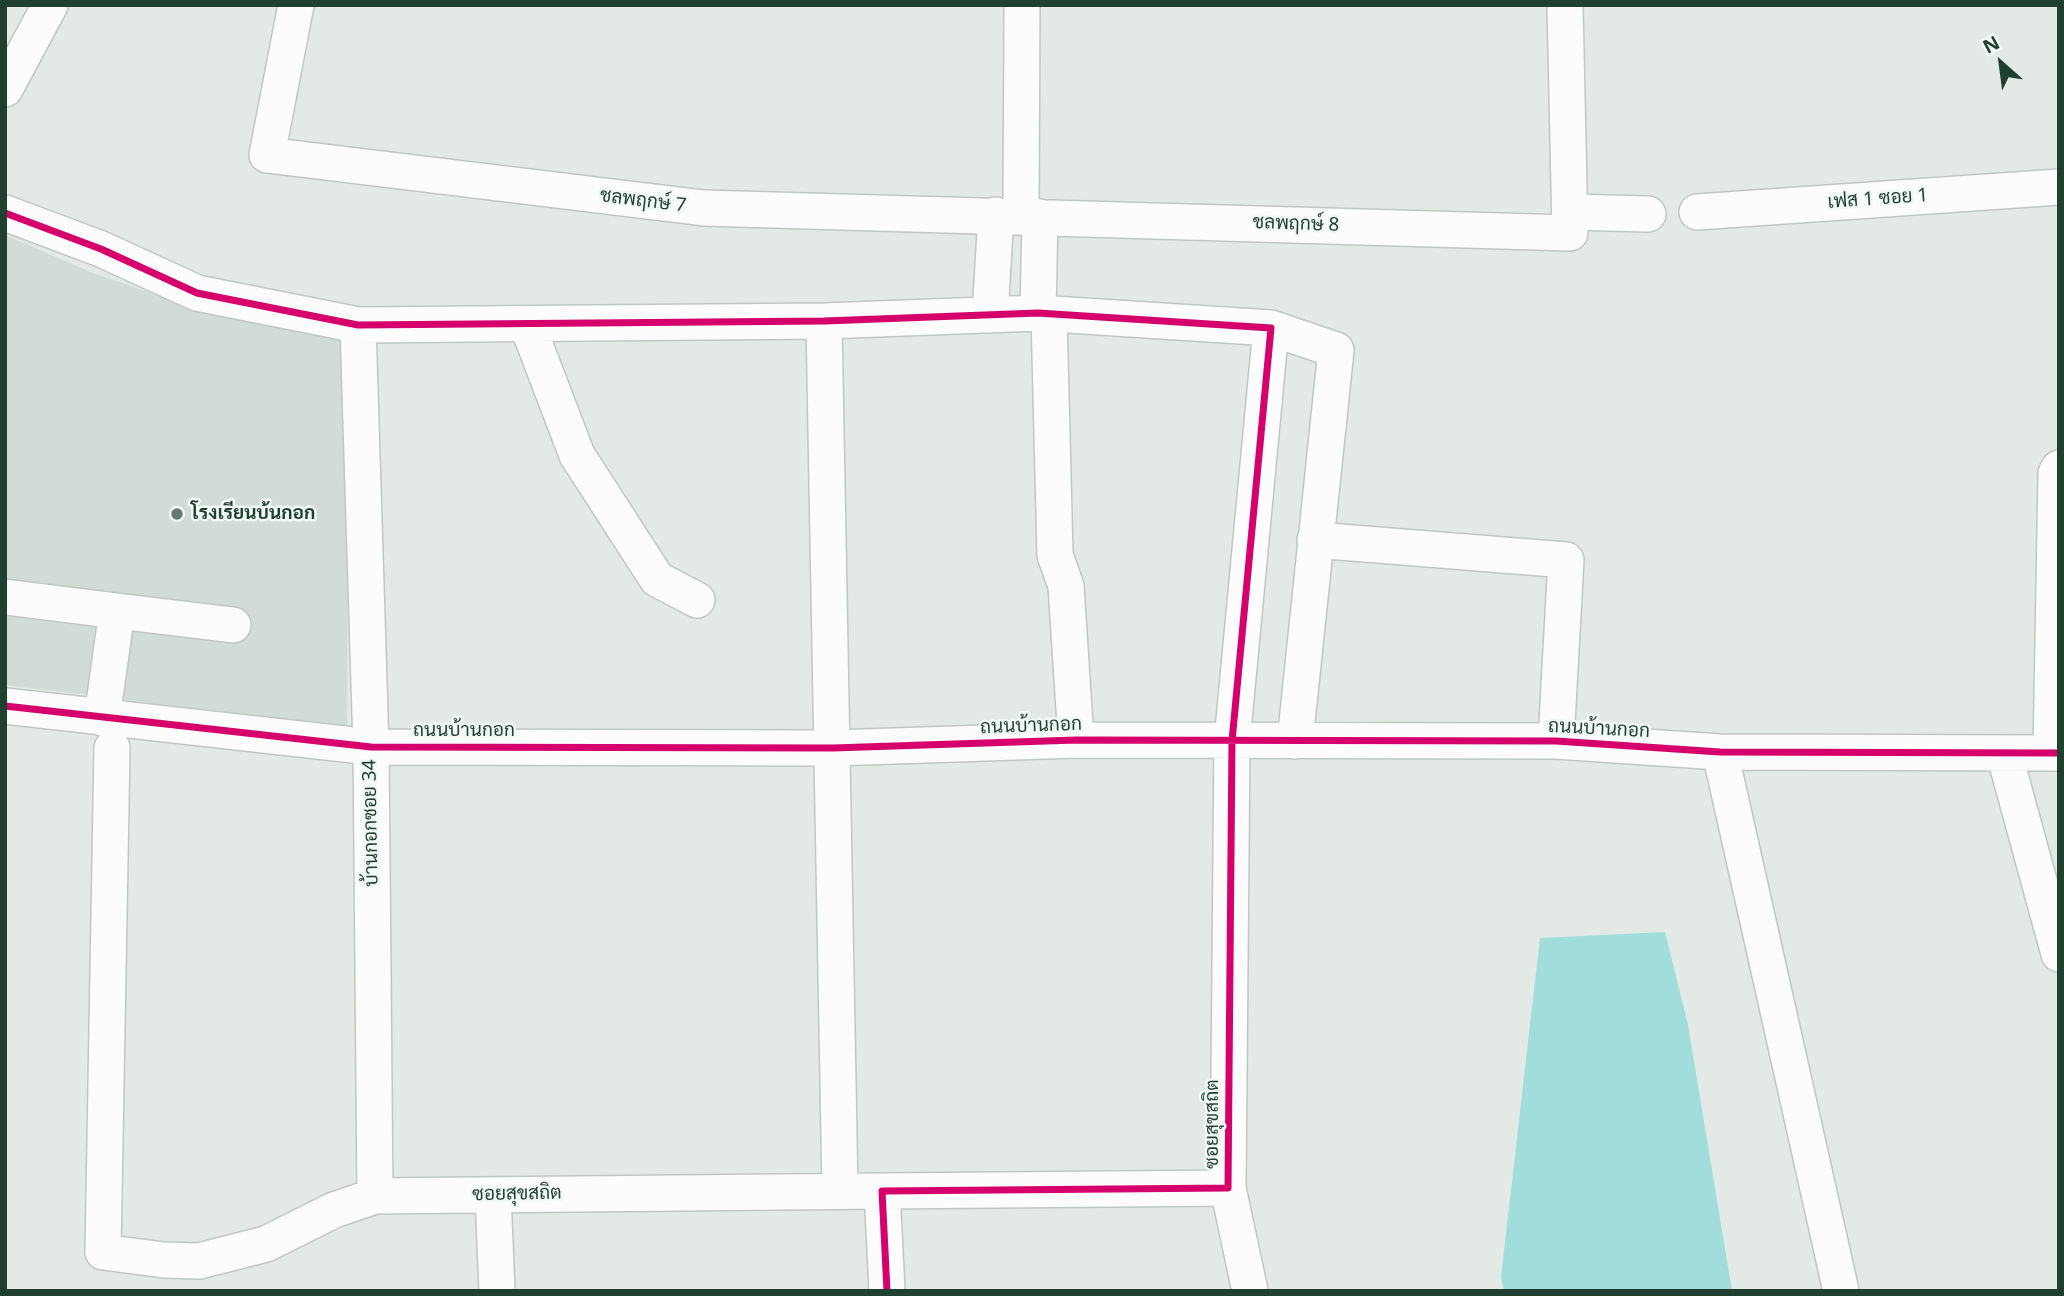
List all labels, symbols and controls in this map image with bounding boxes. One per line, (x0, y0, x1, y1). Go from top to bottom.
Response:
north arrow (1966, 28, 2036, 98)
text: N (1978, 29, 2004, 60)
street label: ชลพฤกษ์ 7 (599, 184, 687, 218)
street label: เฟส 1 ซอย 1 (1827, 184, 1929, 214)
street label: ชลพฤกษ์ 8 (1252, 211, 1340, 237)
place label: โรงเรียนบ้นกอก (191, 503, 315, 525)
marker: โรงเรียนบ้นกอก (169, 506, 185, 522)
street label: ถนนบ้านกอก (980, 713, 1082, 739)
street label: ถนนบ้านกอก (1548, 715, 1650, 743)
street label: ถนนบ้านกอก (413, 720, 515, 742)
street label: บ้านกอกซอย 34 (358, 759, 384, 887)
street label: ซอยสุขสถิต (1202, 1079, 1224, 1169)
street label: ซอยสุขสถิต (472, 1182, 562, 1206)

